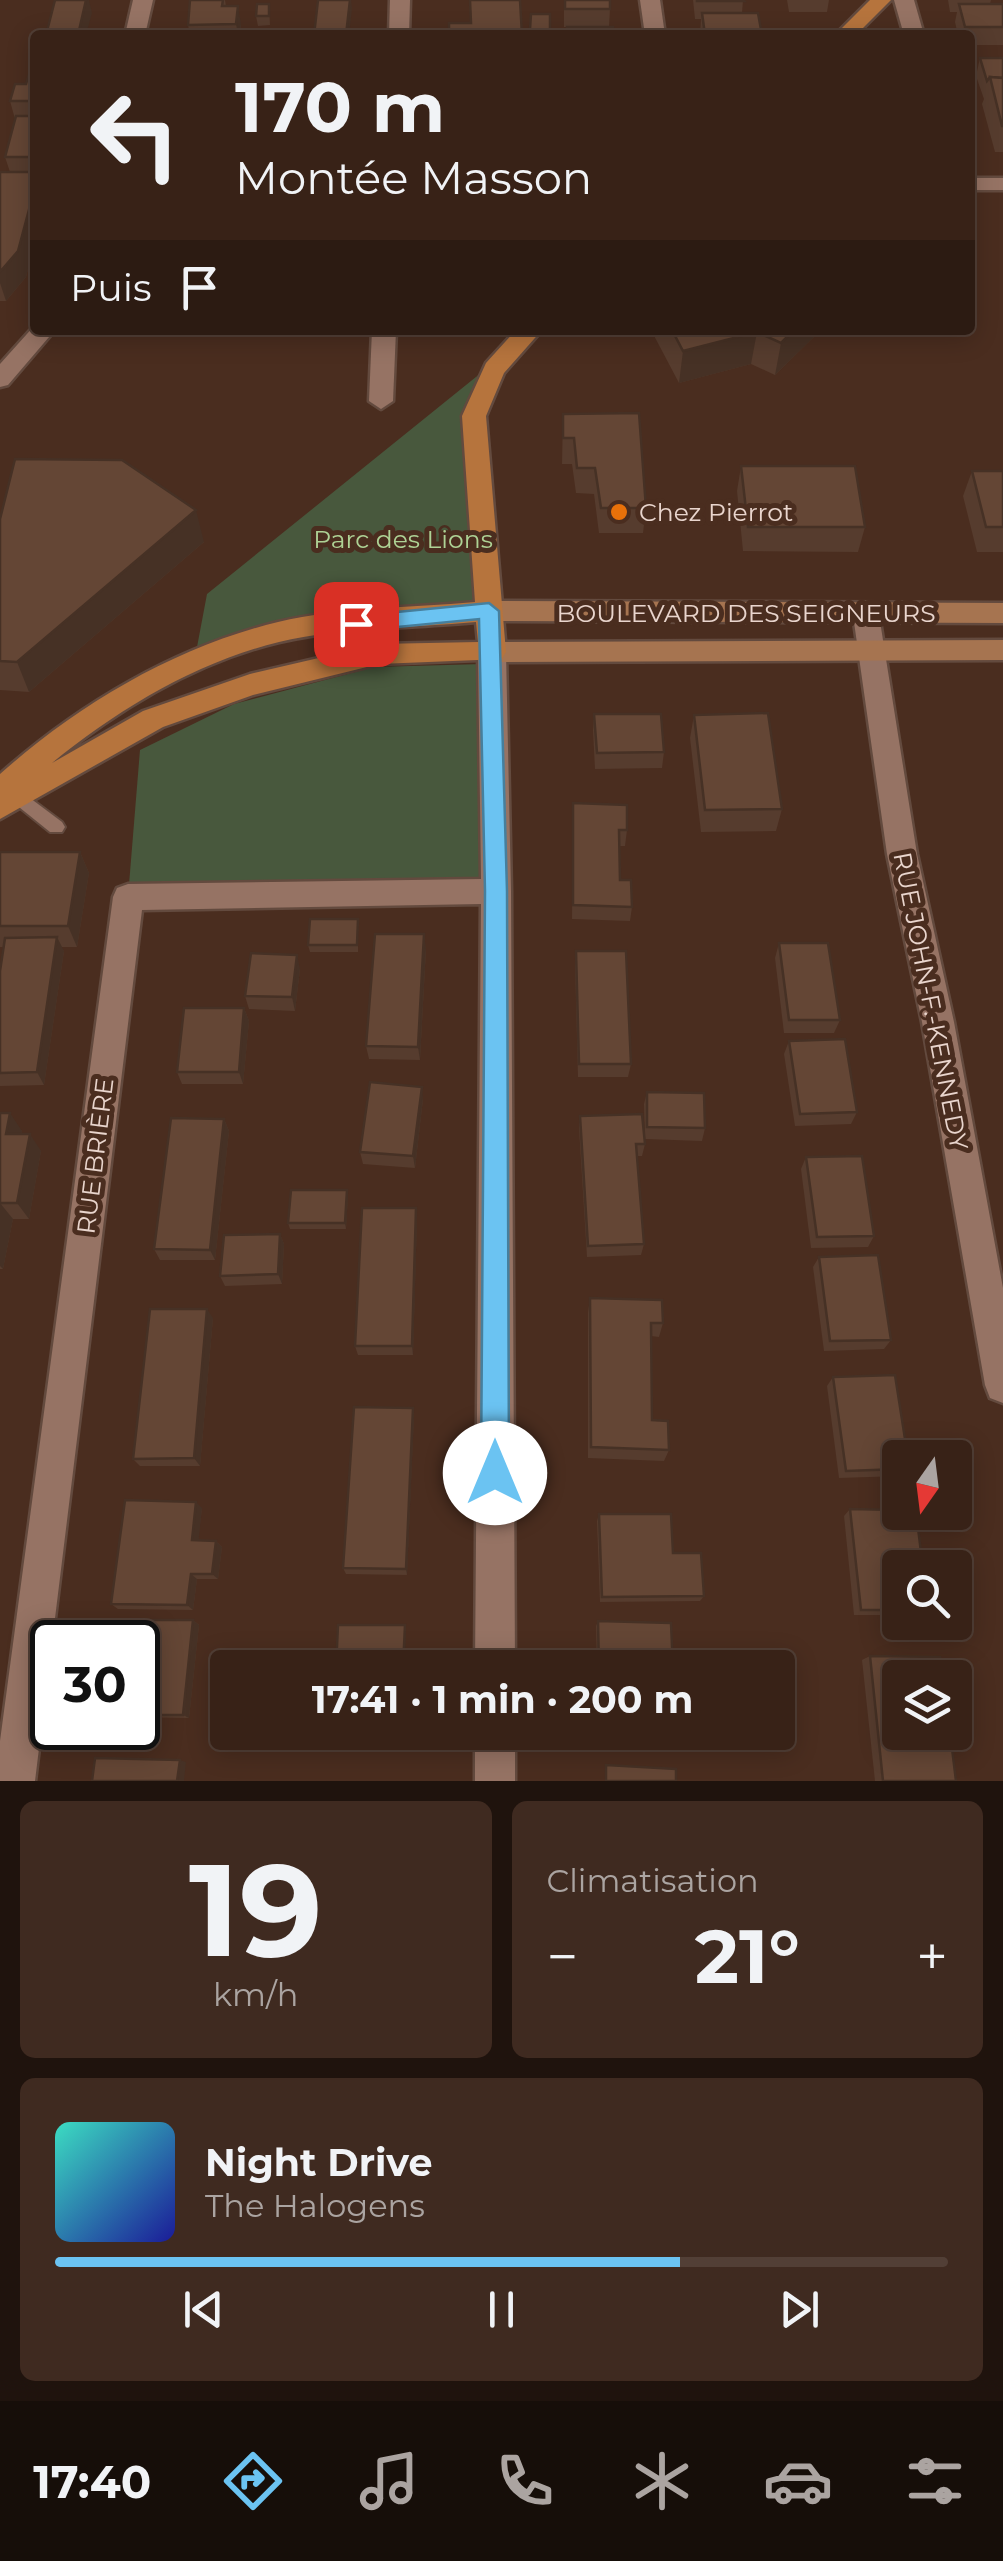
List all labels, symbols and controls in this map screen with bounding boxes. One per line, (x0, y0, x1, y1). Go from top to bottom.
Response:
text: 170 m (235, 64, 445, 150)
icon: left (70, 70, 200, 200)
text: Montée Masson (235, 150, 592, 205)
icon: arrive (172, 260, 227, 315)
text: Puis (70, 264, 152, 311)
place label: Chez Pierrot (639, 497, 793, 527)
marker: Chez Pierrot (608, 501, 630, 523)
park label: Parc des Lions (313, 524, 493, 554)
pin (314, 582, 399, 667)
icon: arrive (329, 597, 384, 652)
street label: BOULEVARD DES SEIGNEURS (556, 598, 936, 628)
street label: RUE JOHN-F.-KENNEDY (887, 850, 975, 1153)
street label: RUE BRIÈRE (71, 1076, 119, 1236)
position arrow (443, 1421, 547, 1525)
north arrow (882, 1440, 972, 1530)
map controls (882, 1440, 972, 1750)
button: search (882, 1550, 972, 1640)
speed limit sign: 30 (30, 1620, 160, 1750)
button: layers (882, 1660, 972, 1750)
text: 17:41 · 1 min · 200 m (312, 1676, 693, 1723)
text: 19 (189, 1830, 323, 1989)
text: Climatisation (547, 1861, 759, 1900)
text: 21° (695, 1910, 800, 2002)
text: − (547, 1923, 578, 1990)
text: + (916, 1923, 948, 1990)
text: km/h (213, 1975, 298, 2014)
text: Night Drive (205, 2139, 432, 2186)
text: The Halogens (205, 2186, 425, 2225)
icon: previous (176, 2282, 231, 2337)
icon: pause (474, 2282, 529, 2337)
icon: next (772, 2282, 827, 2337)
icon: directions (218, 2446, 288, 2516)
icon: music (354, 2446, 424, 2516)
icon: phone (490, 2446, 560, 2516)
icon: climate (627, 2446, 697, 2516)
icon: car (763, 2446, 833, 2516)
icon: filters (900, 2446, 970, 2516)
text: 17:40 (33, 2454, 151, 2509)

